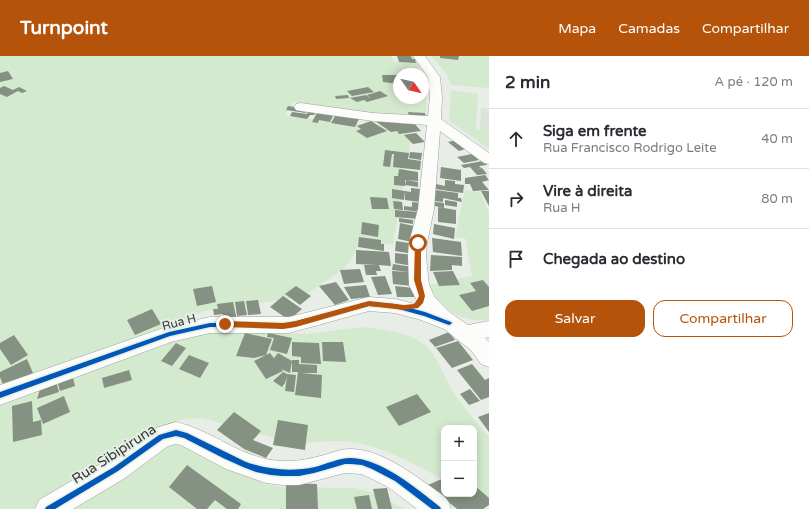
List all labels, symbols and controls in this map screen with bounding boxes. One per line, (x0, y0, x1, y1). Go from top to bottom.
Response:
text: Turnpoint (20, 17, 108, 39)
text: Mapa (558, 20, 596, 37)
text: Camadas (618, 20, 680, 37)
text: Compartilhar (702, 20, 789, 37)
north arrow (393, 68, 429, 104)
text: 2 min (505, 72, 550, 93)
text: A pé · 120 m (714, 74, 793, 90)
text: Siga em frente (543, 122, 647, 140)
icon: ahead (505, 128, 527, 150)
text: 40 m (761, 131, 793, 147)
text: Rua Francisco Rodrigo Leite (543, 140, 717, 156)
text: Vire à direita (543, 182, 632, 200)
icon: right (505, 188, 527, 210)
text: 80 m (761, 191, 793, 207)
text: Rua H (543, 200, 581, 216)
route start (409, 234, 427, 252)
icon: arrive (505, 248, 527, 270)
text: Chegada ao destino (543, 250, 685, 268)
button: Salvar (505, 300, 645, 337)
button: Compartilhar (653, 300, 793, 337)
street label: Rua H (160, 311, 198, 333)
route end (216, 315, 234, 333)
street label: Rua Sibipiruna (69, 420, 159, 488)
map controls (441, 425, 477, 497)
button: + (441, 425, 477, 461)
button: − (441, 461, 477, 497)

